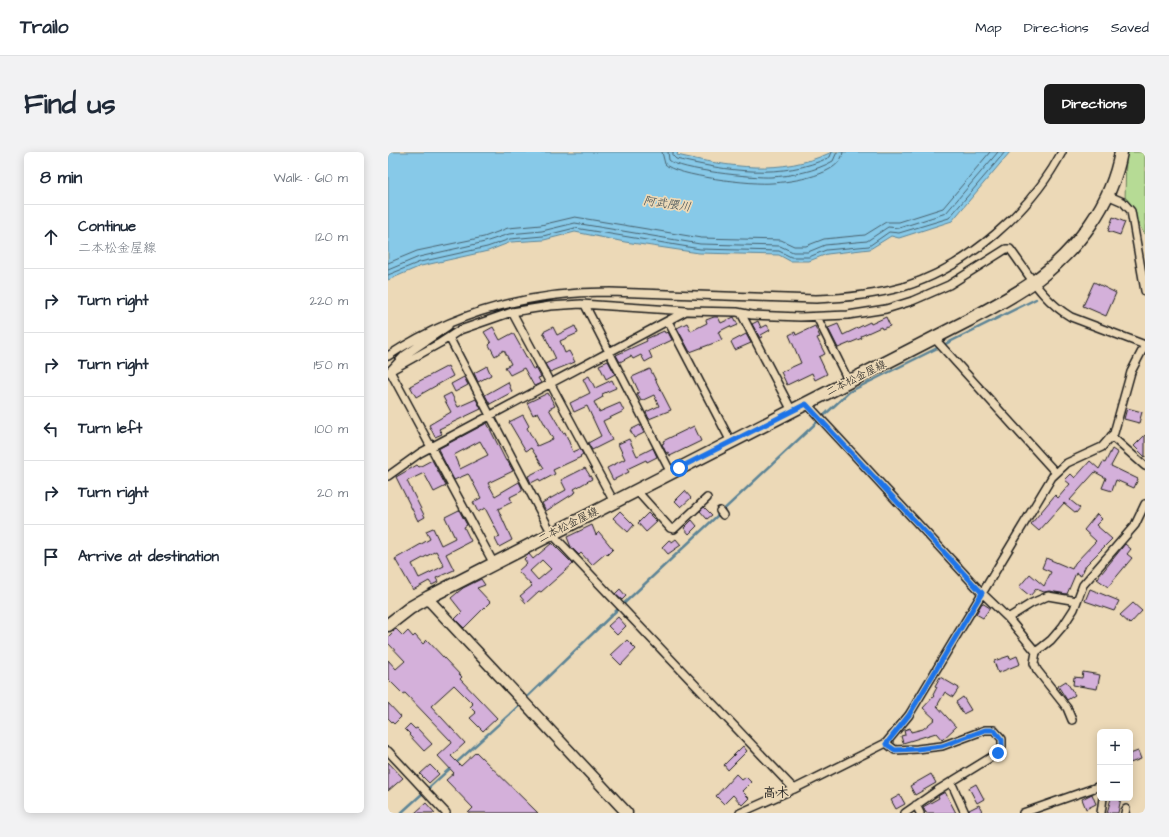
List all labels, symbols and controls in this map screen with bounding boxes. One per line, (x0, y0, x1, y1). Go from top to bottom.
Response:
text: Trailo (20, 14, 69, 41)
text: Map (975, 18, 1002, 38)
text: Directions (1024, 18, 1089, 38)
text: Saved (1111, 18, 1149, 38)
button: Directions (1044, 84, 1145, 124)
text: Find us (24, 85, 115, 124)
text: 8 min (40, 166, 82, 190)
text: Walk · 610 m (274, 169, 348, 187)
water label: 阿武隈川 (642, 192, 692, 216)
text: Continue (78, 216, 136, 237)
icon: ahead (40, 226, 62, 248)
text: 120 m (315, 228, 348, 246)
text: 二本松金屋線 (78, 239, 156, 257)
icon: right (40, 290, 62, 312)
text: Turn right (78, 290, 149, 311)
text: 220 m (310, 292, 348, 310)
icon: right (40, 354, 62, 376)
text: Turn right (78, 354, 149, 375)
text: 150 m (314, 356, 348, 374)
street label: 二本松金屋線 (823, 356, 889, 400)
icon: left (40, 418, 62, 440)
text: Turn left (78, 418, 142, 439)
text: 100 m (315, 420, 348, 438)
route start (670, 459, 688, 477)
icon: right (40, 482, 62, 504)
text: Turn right (78, 482, 149, 503)
text: 20 m (317, 484, 348, 502)
street label: 二本松金屋線 (535, 503, 601, 547)
icon: arrive (40, 546, 62, 568)
text: Arrive at destination (78, 546, 219, 567)
map controls (1097, 729, 1133, 801)
button: + (1097, 729, 1133, 765)
route end (989, 744, 1007, 762)
button: − (1097, 765, 1133, 801)
district label: 高木 (763, 784, 789, 802)

